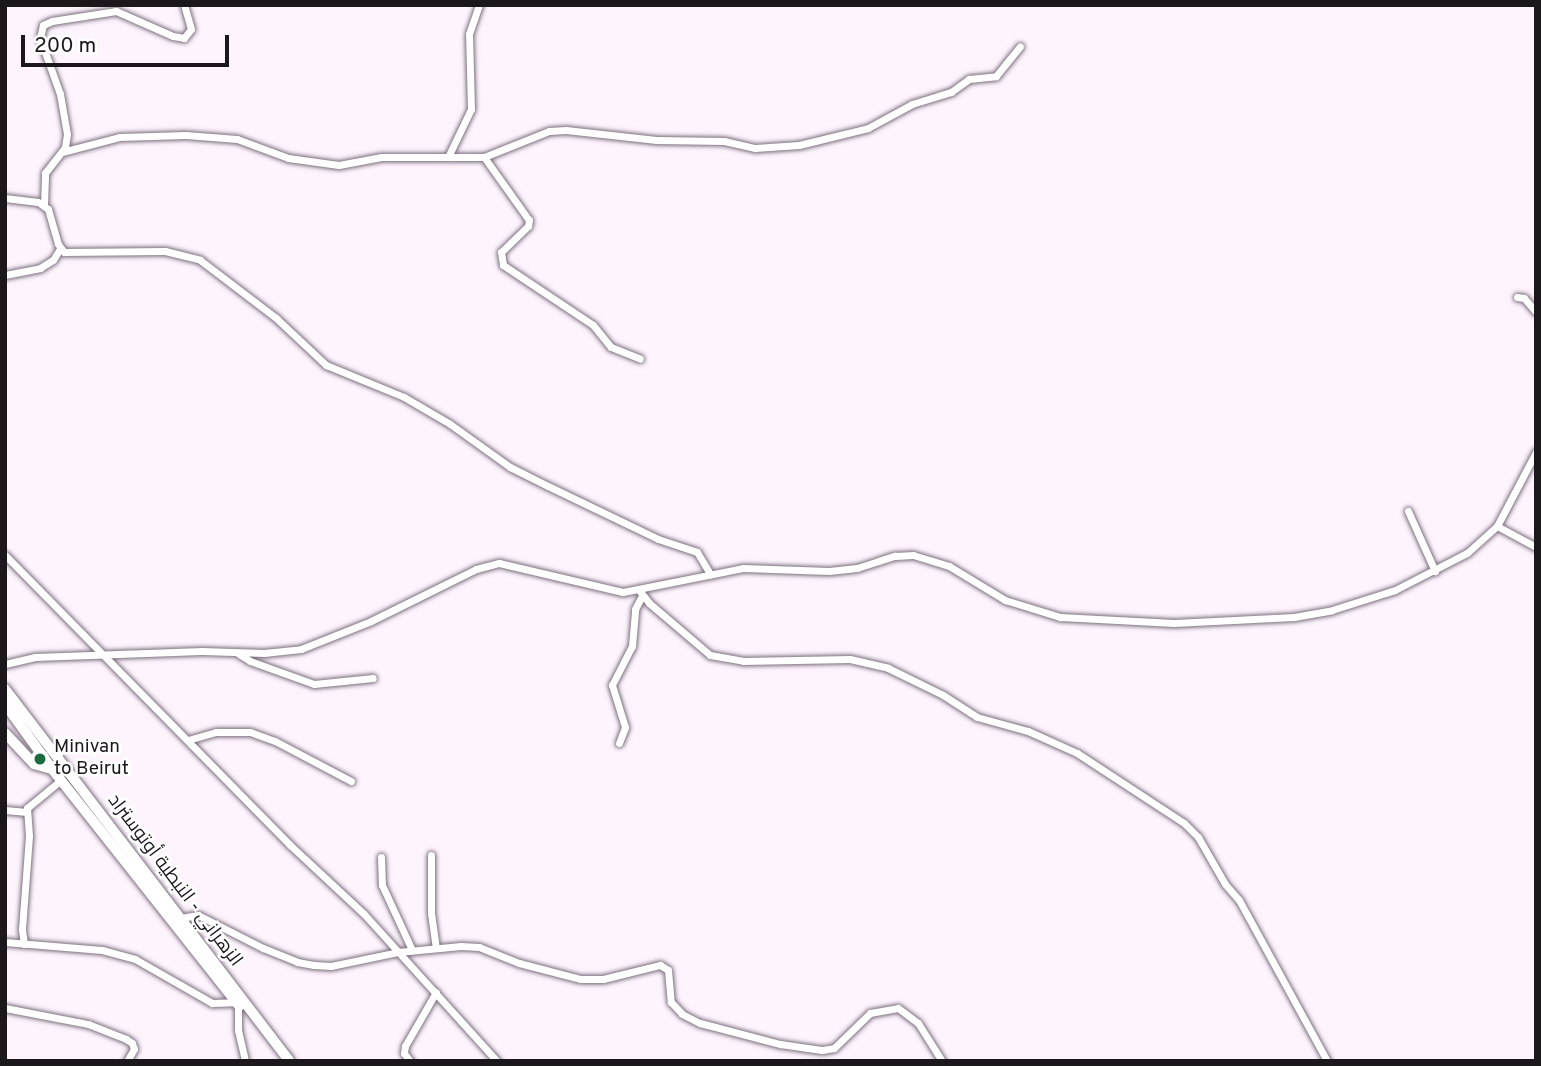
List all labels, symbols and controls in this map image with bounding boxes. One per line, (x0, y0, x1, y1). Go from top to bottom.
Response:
scale bar (24, 21, 233, 65)
text: 200 m (34, 33, 96, 60)
place label: Minivan to Beirut (54, 737, 129, 781)
marker: Minivan to Beirut (32, 751, 48, 767)
street label: الزهراني - النبطية أوتوستراد (102, 790, 246, 972)

